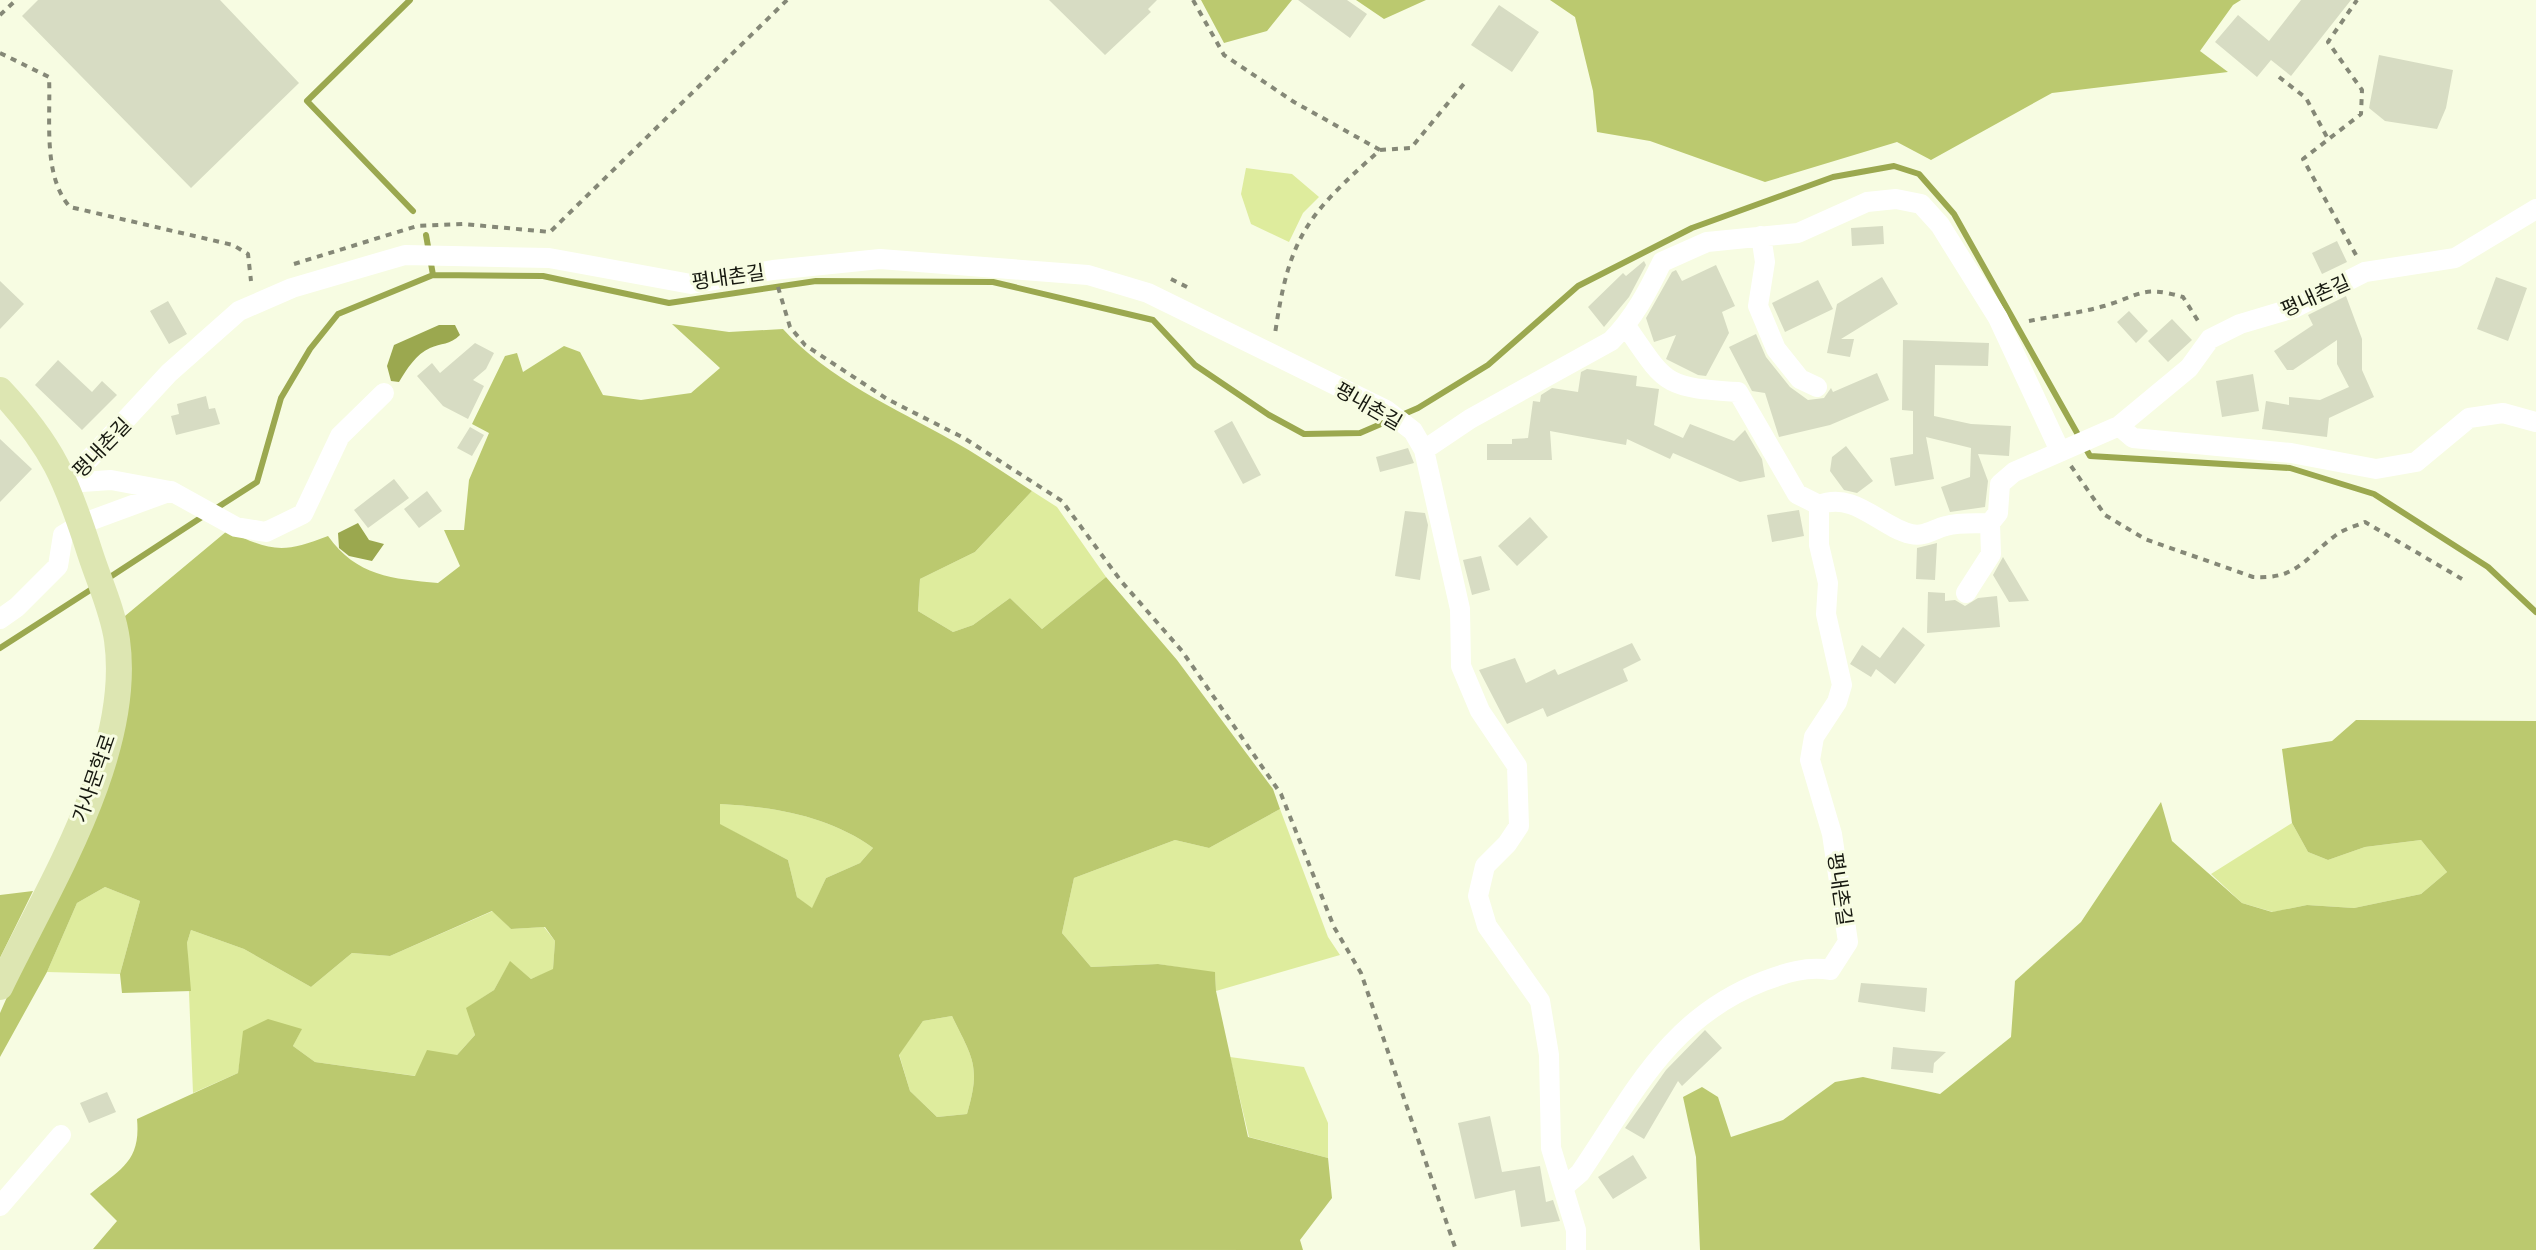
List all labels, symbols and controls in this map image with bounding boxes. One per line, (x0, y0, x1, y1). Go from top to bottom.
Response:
street label: 평내촌길 (690, 259, 766, 293)
street label: 평내촌길 (2276, 269, 2354, 321)
street label: 평내촌길 (1331, 376, 1407, 434)
street label: 평내촌길 (67, 412, 135, 482)
street label: 가사문학로 (67, 731, 119, 825)
street label: 평내촌길 (1824, 851, 1858, 927)

